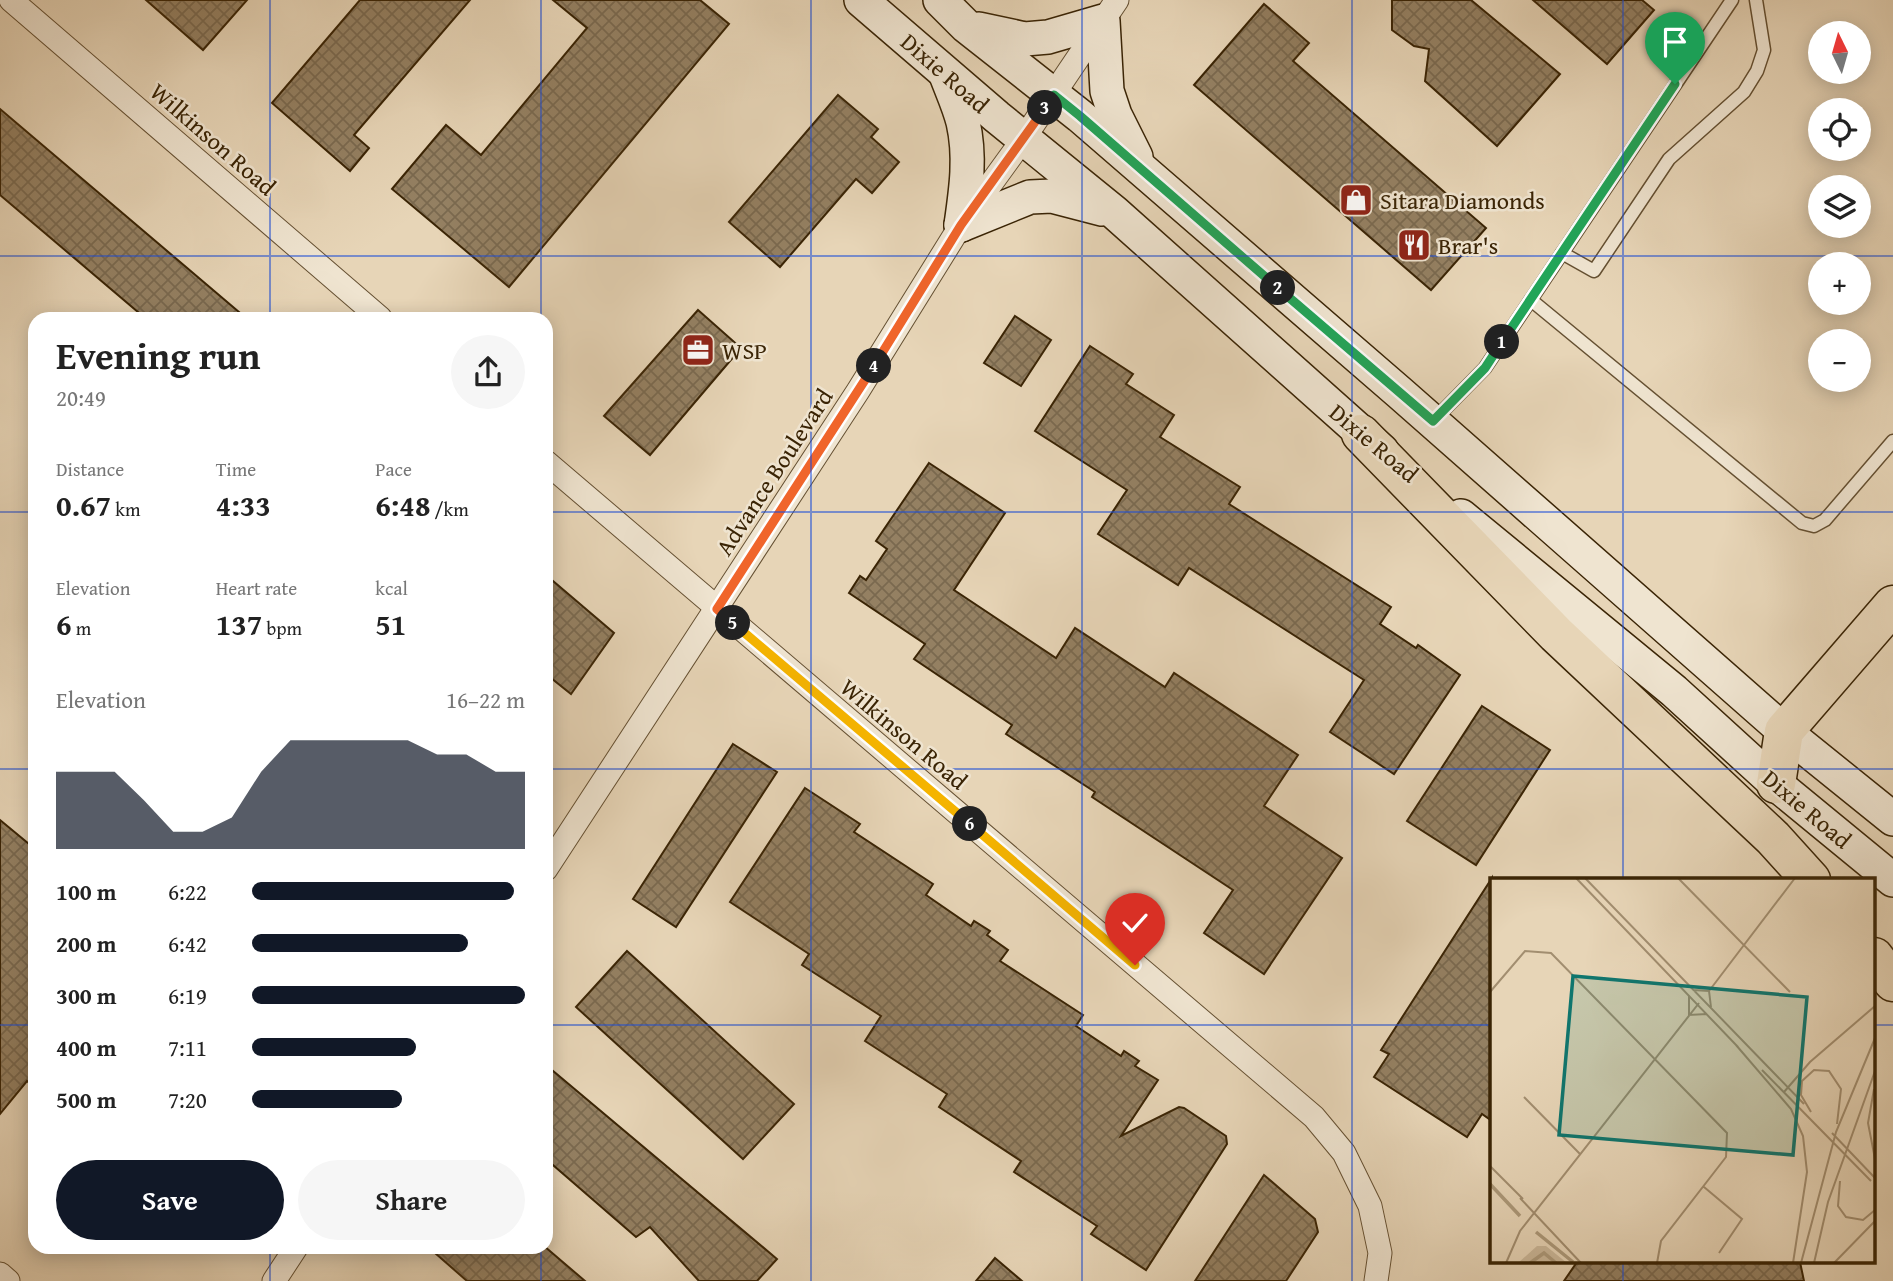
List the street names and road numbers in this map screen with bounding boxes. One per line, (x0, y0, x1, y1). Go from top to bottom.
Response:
street label: Dixie Road (893, 25, 997, 121)
street label: Wilkinson Road (142, 74, 284, 204)
street label: Advance Boulevard (707, 381, 841, 562)
street label: Dixie Road (1322, 395, 1426, 491)
street label: Wilkinson Road (833, 670, 976, 798)
street label: Dixie Road (1755, 761, 1859, 857)

